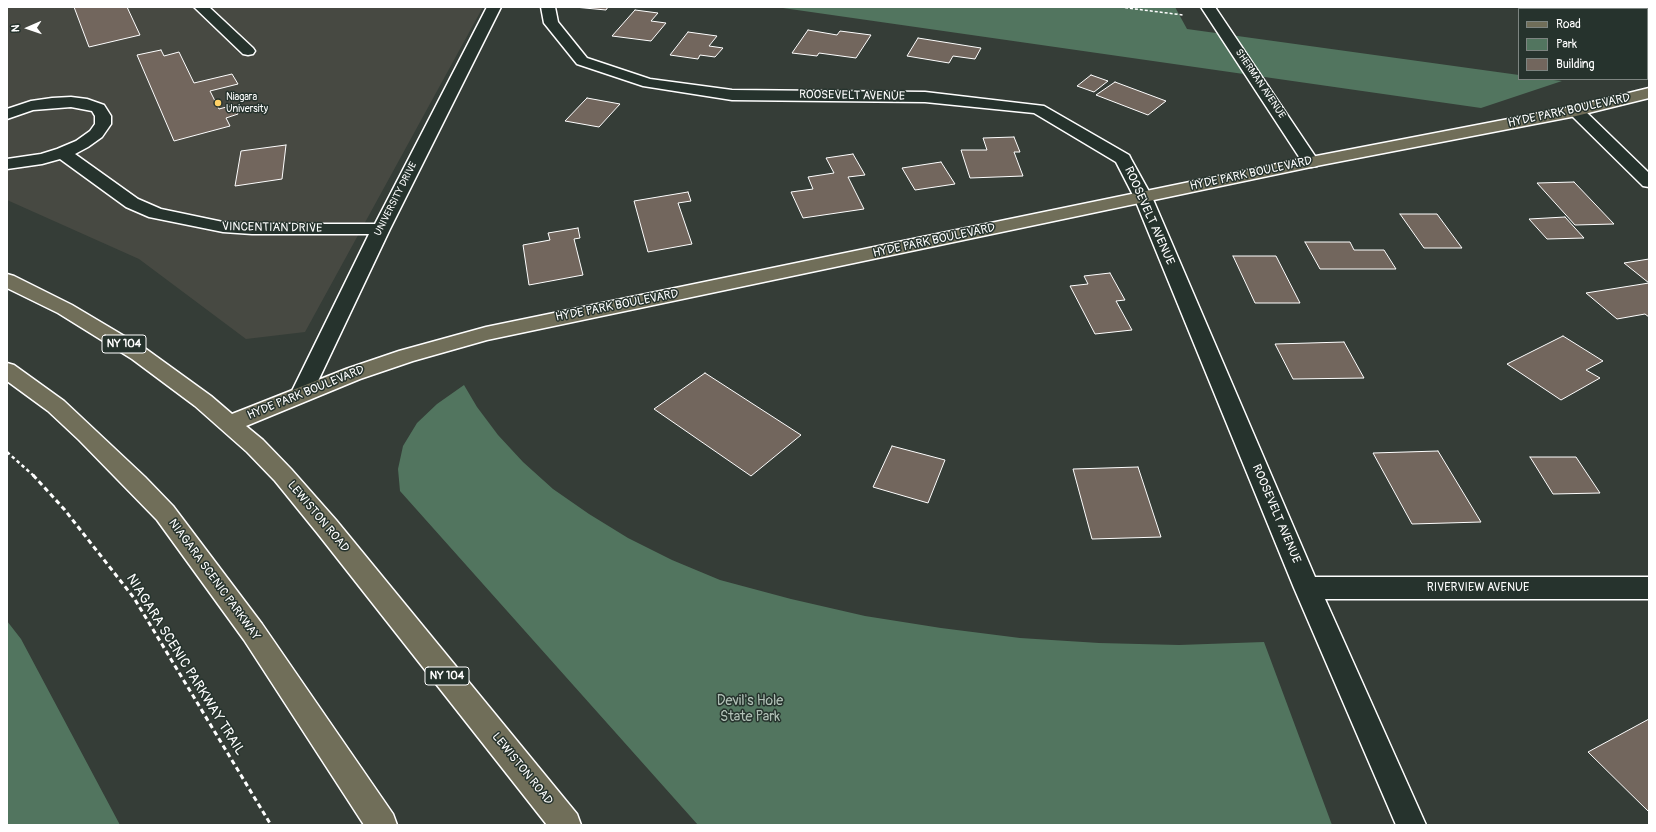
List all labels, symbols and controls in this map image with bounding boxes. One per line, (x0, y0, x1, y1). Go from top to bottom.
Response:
north arrow (8, 8, 48, 48)
legend (1518, 8, 1648, 80)
text: Road (1556, 17, 1581, 32)
text: N (9, 24, 22, 32)
text: Park (1556, 37, 1577, 52)
street label: SHERMAN AVENUE (1232, 47, 1288, 121)
text: Building (1556, 57, 1595, 72)
street label: ROOSEVELT AVENUE (799, 88, 905, 104)
place label: Niagara University (226, 91, 268, 114)
street label: HYDE PARK BOULEVARD (1507, 91, 1631, 131)
marker: Niagara University (213, 98, 223, 108)
street label: HYDE PARK BOULEVARD (1189, 154, 1313, 194)
street label: UNIVERSITY DRIVE (372, 160, 420, 238)
street label: ROOSEVELT AVENUE (1121, 165, 1177, 267)
street label: VINCENTIAN DRIVE (222, 220, 322, 236)
street label: HYDE PARK BOULEVARD (872, 221, 996, 261)
street label: HYDE PARK BOULEVARD (554, 287, 680, 325)
road number: NY 104 (102, 335, 146, 353)
street label: HYDE PARK BOULEVARD (245, 363, 367, 423)
street label: ROOSEVELT AVENUE (1249, 462, 1303, 566)
street label: LEWISTON ROAD (284, 478, 352, 556)
street label: NIAGARA SCENIC PARKWAY (165, 517, 263, 643)
street label: NIAGARA SCENIC PARKWAY TRAIL (122, 571, 248, 759)
street label: RIVERVIEW AVENUE (1427, 581, 1529, 595)
road number: NY 104 (425, 667, 469, 685)
park label: Devil's Hole State Park (717, 693, 783, 726)
street label: LEWISTON ROAD (489, 730, 555, 808)

